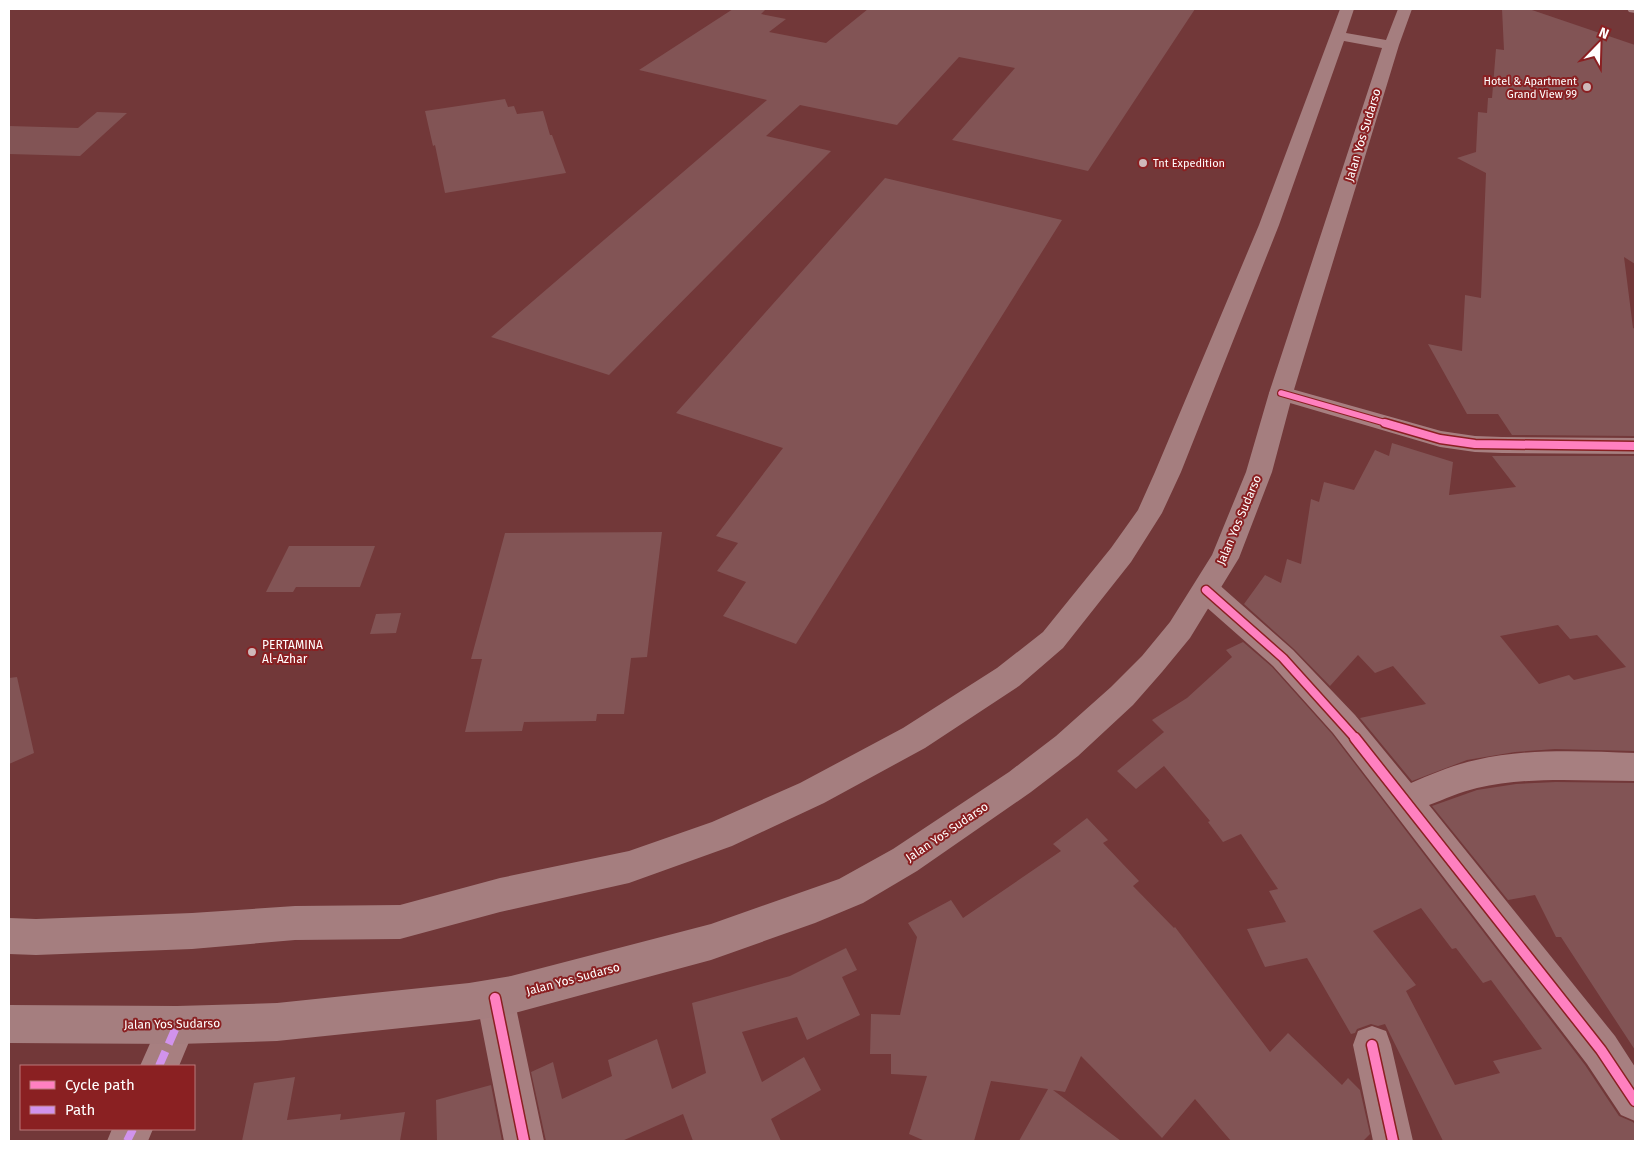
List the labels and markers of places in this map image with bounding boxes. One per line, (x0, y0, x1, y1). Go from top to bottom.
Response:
place label: Hotel & Apartment Grand View 99 (1483, 75, 1577, 101)
marker: Hotel & Apartment Grand View 99 (1581, 81, 1593, 93)
marker: Tnt Expedition (1137, 157, 1149, 169)
place label: Tnt Expedition (1153, 157, 1225, 170)
place label: PERTAMINA Al-Azhar (262, 638, 323, 666)
marker: PERTAMINA Al-Azhar (246, 646, 258, 658)

